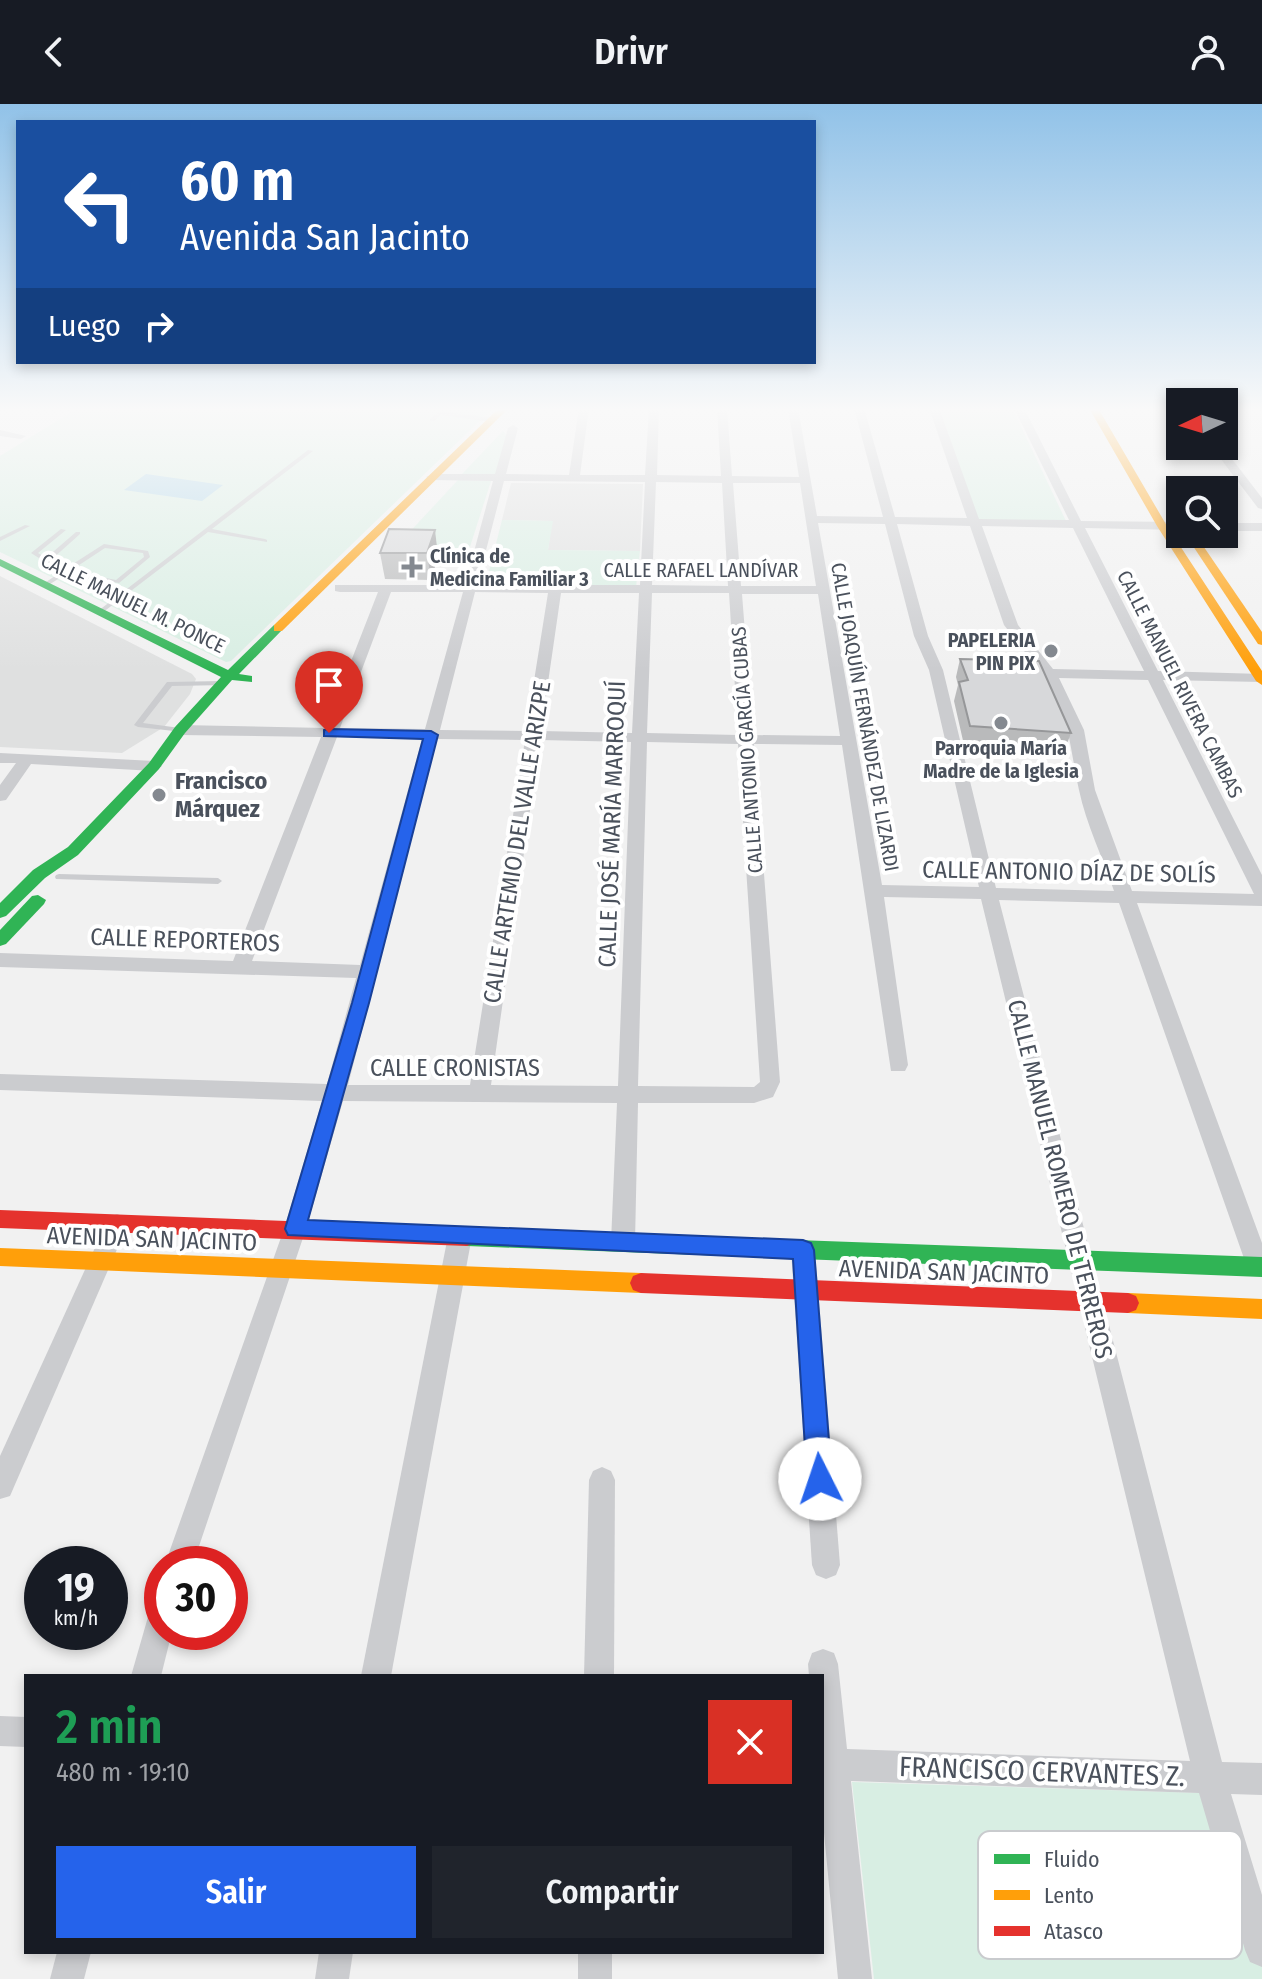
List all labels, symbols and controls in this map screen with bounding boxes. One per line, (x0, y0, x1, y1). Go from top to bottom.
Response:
icon: back (32, 30, 76, 74)
text: Drivr (594, 30, 668, 74)
icon: person (1186, 30, 1230, 74)
text: 60 m (180, 148, 294, 215)
icon: left (48, 152, 152, 256)
text: Avenida San Jacinto (180, 216, 470, 260)
icon: right (137, 304, 181, 348)
text: Luego (48, 308, 121, 344)
north arrow (1166, 388, 1238, 460)
map controls (1166, 388, 1238, 548)
button: search (1166, 476, 1238, 548)
place label: Clínica de Medicina Familiar 3 (430, 544, 589, 591)
street label: CALLE MANUEL M. PONCE (37, 548, 229, 658)
marker: Clínica de Medicina Familiar 3 (401, 556, 423, 578)
street label: CALLE RAFAEL LANDÍVAR (604, 558, 799, 582)
street label: CALLE JOAQUÍN FERNÁNDEZ DE LIZARDI (826, 561, 904, 873)
street label: CALLE MANUEL RIVERA CAMBAS (1112, 566, 1248, 802)
street label: CALLE ANTONIO GARCÍA CUBAS (726, 626, 768, 874)
place label: PAPELERIA PIN PIX (948, 628, 1036, 675)
marker: PAPELERIA PIN PIX (1042, 642, 1060, 660)
pin (295, 651, 363, 733)
icon: arrive (307, 663, 351, 707)
street label: CALLE ARTEMIO DEL VALLE ARIZPE (478, 679, 556, 1005)
street label: CALLE JOSÉ MARÍA MARROQUÍ (592, 680, 631, 968)
marker: Parroquia María Madre de la Iglesia (992, 714, 1010, 732)
place label: Parroquia María Madre de la Iglesia (923, 736, 1079, 783)
place label: Francisco Márquez (175, 767, 268, 823)
marker: Francisco Márquez (150, 786, 168, 804)
street label: CALLE ANTONIO DÍAZ DE SOLÍS (922, 854, 1216, 889)
street label: CALLE REPORTEROS (90, 923, 280, 957)
street label: CALLE MANUEL ROMERO DE TERREROS (1002, 997, 1118, 1361)
street label: CALLE CRONISTAS (370, 1054, 540, 1082)
street label: AVENIDA SAN JACINTO (46, 1221, 258, 1257)
street label: AVENIDA SAN JACINTO (838, 1254, 1050, 1290)
position arrow (778, 1437, 862, 1521)
speed limit sign: 30 (144, 1546, 248, 1650)
text: 19 (57, 1564, 95, 1612)
text: km/h (54, 1606, 98, 1630)
text: 2 min (56, 1698, 163, 1756)
button: close (708, 1700, 792, 1784)
street label: FRANCISCO CERVANTES Z. (899, 1750, 1185, 1793)
text: 480 m · 19:10 (56, 1757, 190, 1788)
legend (978, 1831, 1242, 1959)
button: Salir (56, 1846, 416, 1938)
button: Compartir (432, 1846, 792, 1938)
text: Fluido (1044, 1846, 1100, 1873)
text: Lento (1044, 1882, 1094, 1909)
text: Atasco (1044, 1918, 1103, 1945)

